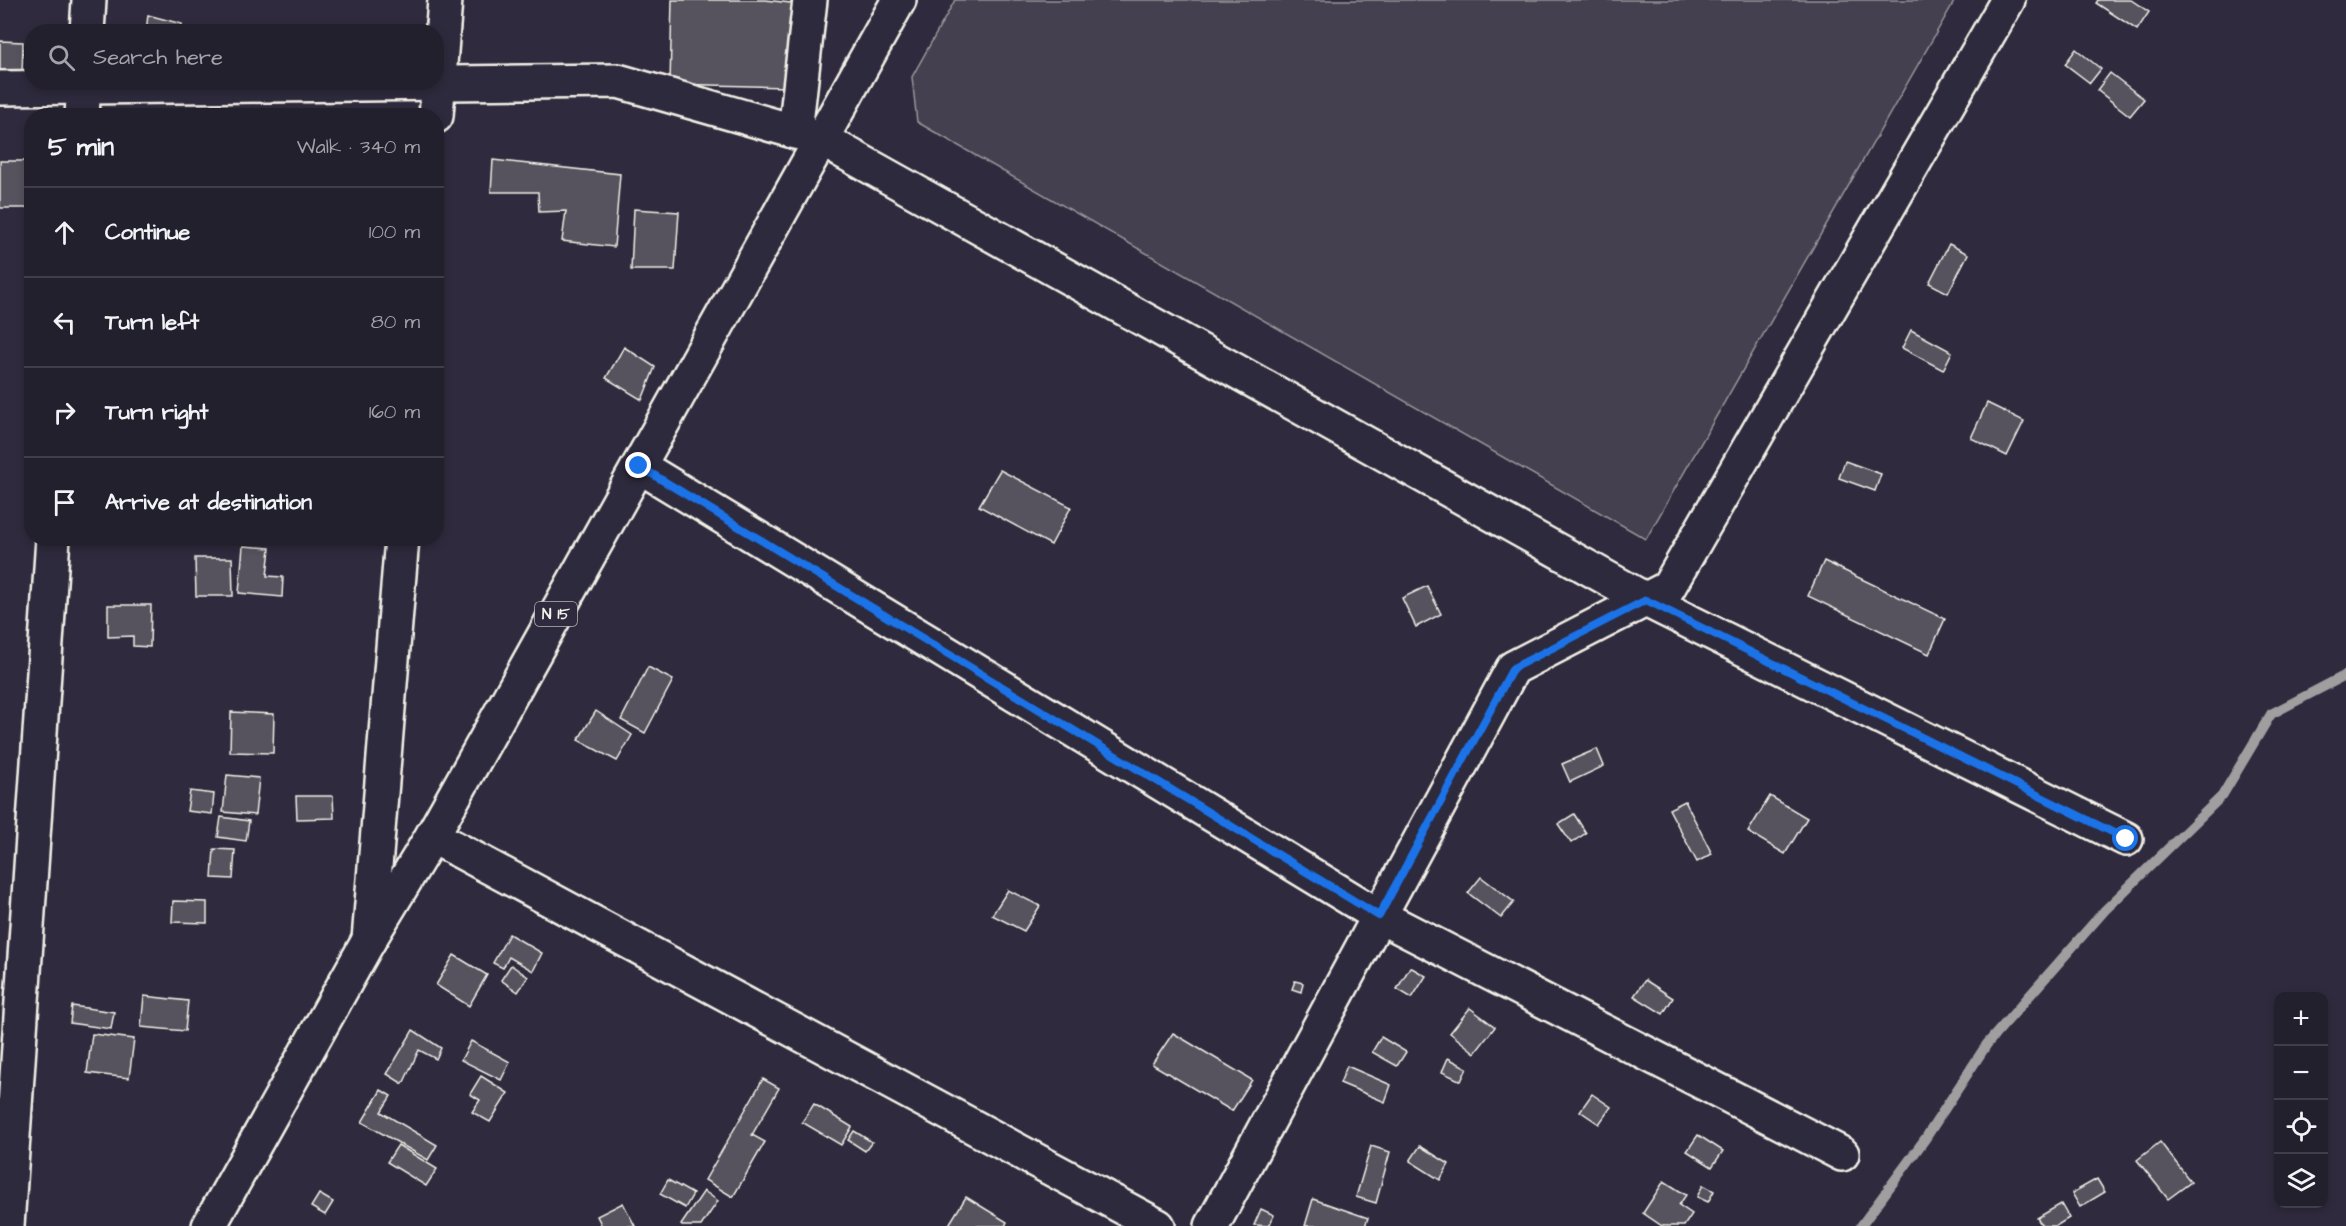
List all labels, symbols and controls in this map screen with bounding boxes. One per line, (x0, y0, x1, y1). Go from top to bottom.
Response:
search box (24, 24, 444, 90)
icon: search (45, 41, 78, 74)
text: Search here (93, 42, 223, 73)
text: 5 min (48, 129, 114, 165)
text: Walk · 340 m (297, 133, 420, 161)
icon: ahead (48, 216, 81, 249)
text: Continue (105, 217, 190, 248)
text: 100 m (369, 218, 420, 246)
icon: left (48, 306, 81, 339)
text: Turn left (105, 307, 199, 338)
text: 80 m (371, 308, 420, 336)
icon: right (48, 396, 81, 429)
text: Turn right (105, 397, 208, 428)
text: 160 m (369, 398, 420, 426)
route end (625, 452, 651, 478)
icon: arrive (48, 486, 81, 519)
text: Arrive at destination (105, 487, 312, 518)
road number: N 15 (535, 602, 577, 626)
route start (2112, 825, 2138, 851)
map controls (2274, 992, 2328, 1208)
button: + (2274, 992, 2328, 1046)
button: − (2274, 1046, 2328, 1100)
button: locate (2274, 1100, 2328, 1154)
button: layers (2274, 1154, 2328, 1208)

